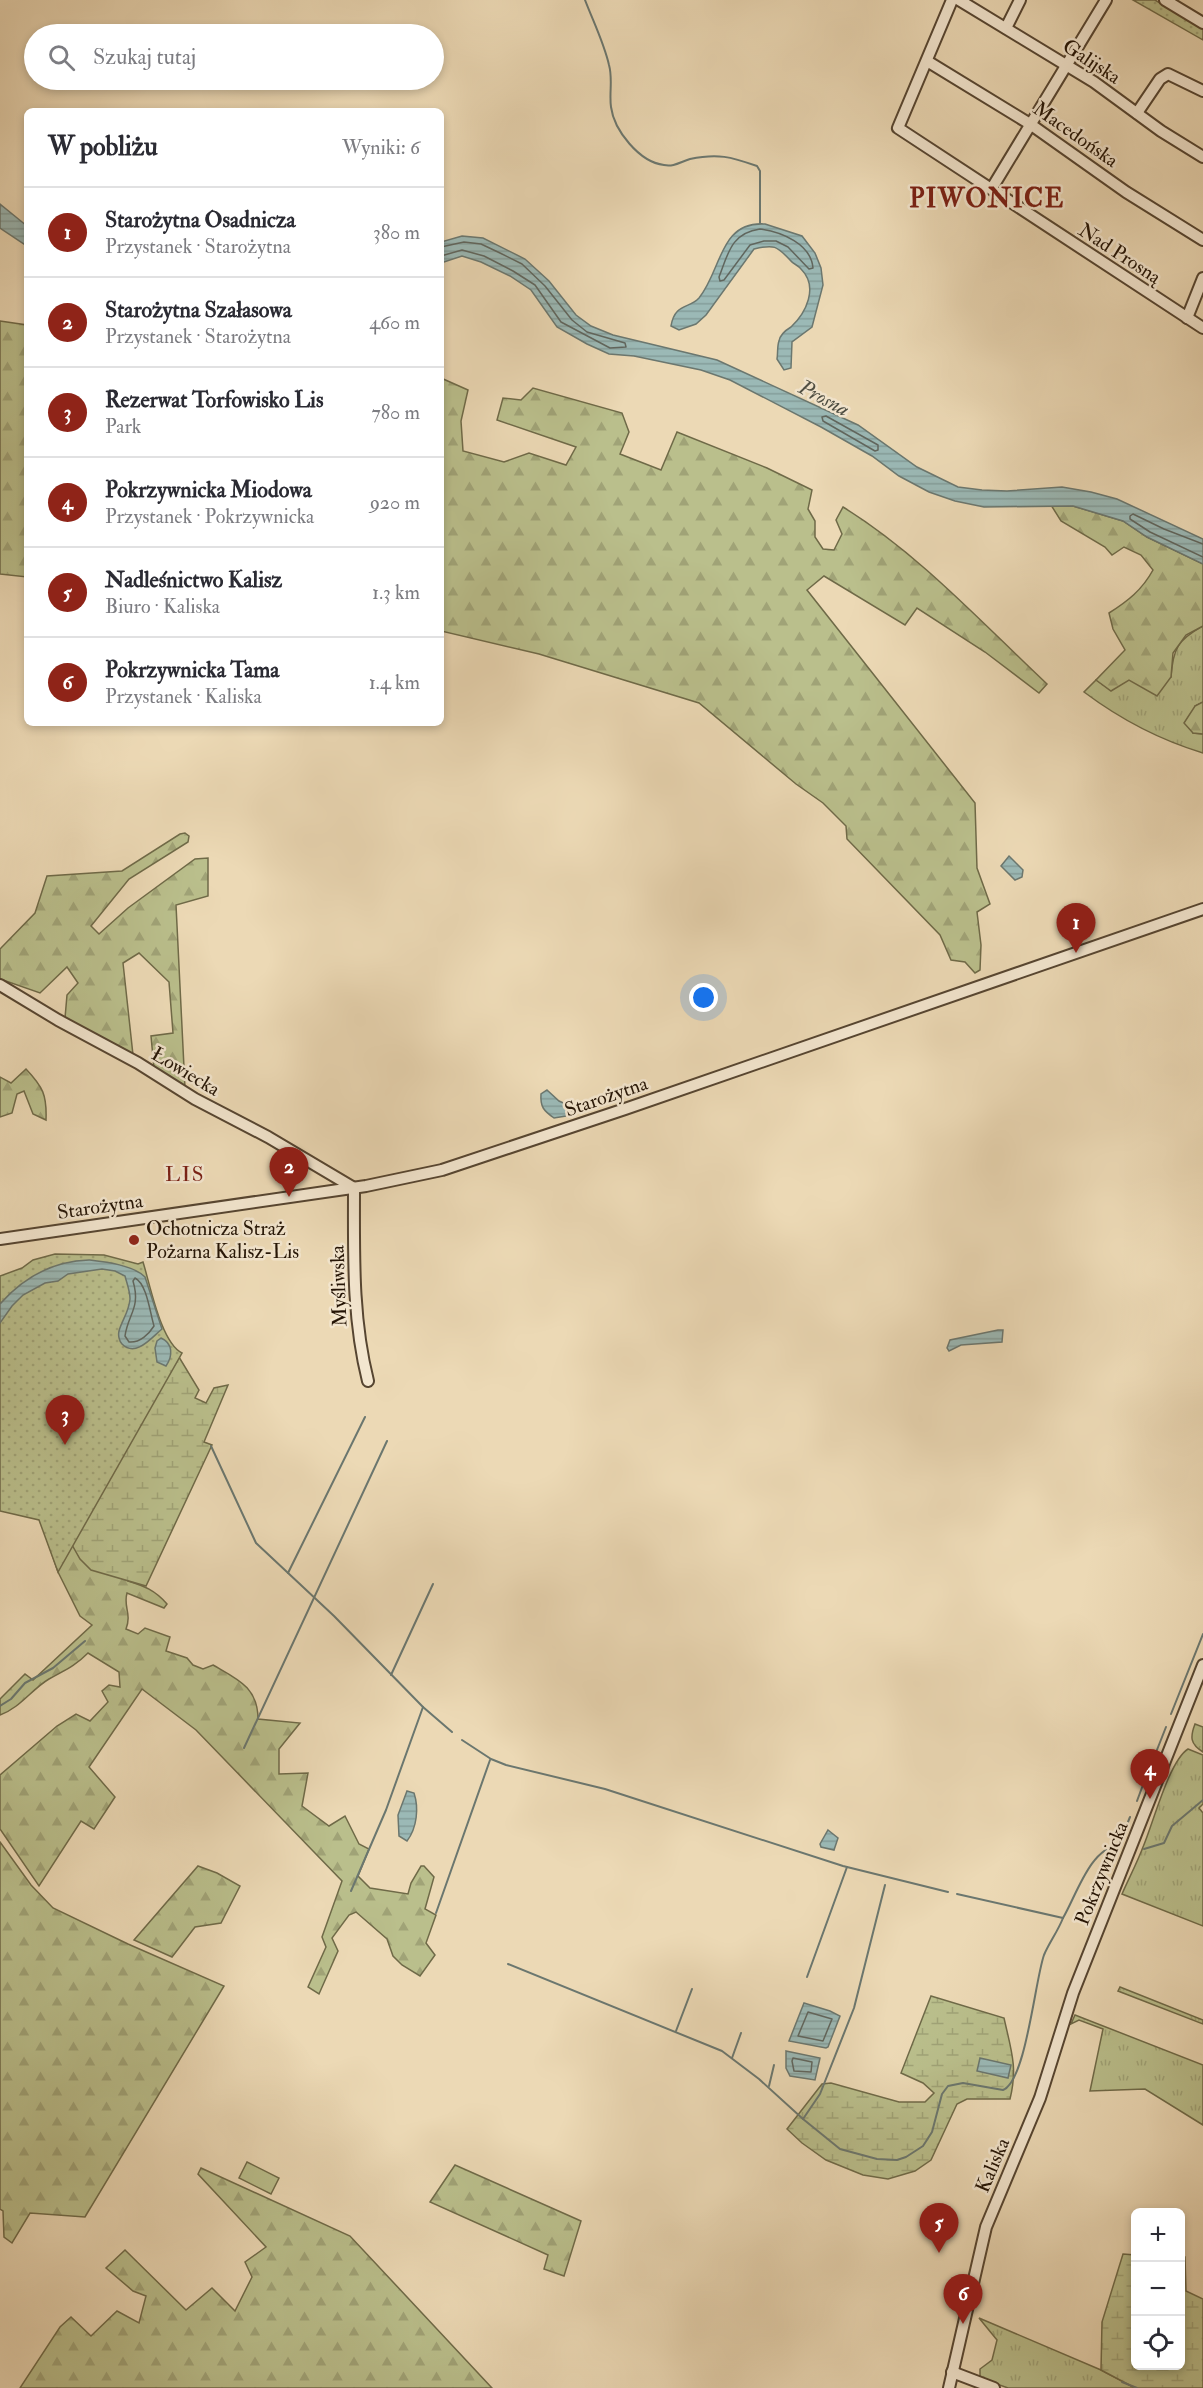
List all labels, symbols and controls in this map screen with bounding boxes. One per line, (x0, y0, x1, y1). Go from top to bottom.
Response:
search box (24, 24, 444, 90)
street label: Galijska (1058, 33, 1126, 90)
icon: search (45, 41, 78, 74)
text: Szukaj tutaj (93, 43, 196, 71)
street label: Macedońska (1028, 96, 1124, 173)
text: W pobliżu (48, 131, 158, 163)
text: Wyniki: 6 (342, 135, 420, 160)
district label: PIWONICE (909, 183, 1065, 215)
text: Starożytna Osadnicza (105, 206, 296, 234)
street label: Nad Prosną (1074, 217, 1167, 290)
text: 1 (64, 220, 71, 245)
text: 380 m (373, 220, 420, 245)
text: Przystanek · Starożytna (105, 234, 291, 259)
text: Starożytna Szałasowa (105, 296, 292, 324)
text: 2 (62, 310, 73, 335)
text: 460 m (369, 310, 420, 335)
text: Przystanek · Starożytna (105, 324, 291, 349)
water label: Prosna (793, 373, 854, 423)
text: Rezerwat Torfowisko Lis (105, 386, 324, 414)
text: 3 (64, 400, 71, 425)
text: 780 m (371, 400, 420, 425)
text: Park (105, 414, 141, 439)
text: Pokrzywnicka Miodowa (105, 476, 312, 504)
text: 4 (62, 490, 73, 515)
text: 920 m (370, 490, 420, 515)
text: Przystanek · Pokrzywnicka (105, 504, 314, 529)
text: Nadleśnictwo Kalisz (105, 566, 282, 594)
text: 5 (63, 580, 72, 605)
text: 1.3 km (372, 580, 420, 605)
text: Biuro · Kaliska (105, 594, 220, 619)
text: Pokrzywnicka Tama (105, 656, 279, 684)
text: 6 (62, 670, 73, 695)
text: 1.4 km (369, 670, 420, 695)
text: Przystanek · Kaliska (105, 684, 262, 709)
pin: 1 (1056, 904, 1096, 953)
your location (689, 983, 718, 1012)
street label: Łowiecka (147, 1041, 225, 1102)
street label: Starożytna (561, 1070, 652, 1122)
pin: 2 (270, 1148, 308, 1197)
district label: LIS (165, 1161, 205, 1188)
street label: Starożytna (56, 1188, 145, 1225)
place label: Ochotnicza Straż Pożarna Kalisz-Lis (146, 1216, 299, 1264)
marker: Ochotnicza Straż Pożarna Kalisz-Lis (127, 1233, 141, 1247)
street label: Myśliwska (325, 1244, 352, 1327)
pin: 3 (46, 1396, 84, 1445)
pin: 4 (1130, 1750, 1170, 1799)
street label: Pokrzywnicka (1069, 1817, 1134, 1929)
street label: Kaliska (970, 2133, 1015, 2196)
pin: 5 (920, 2204, 958, 2253)
map controls (1131, 2208, 1185, 2370)
button: + (1131, 2208, 1185, 2262)
button: − (1131, 2262, 1185, 2316)
pin: 6 (944, 2274, 982, 2324)
button: locate (1131, 2316, 1185, 2370)

